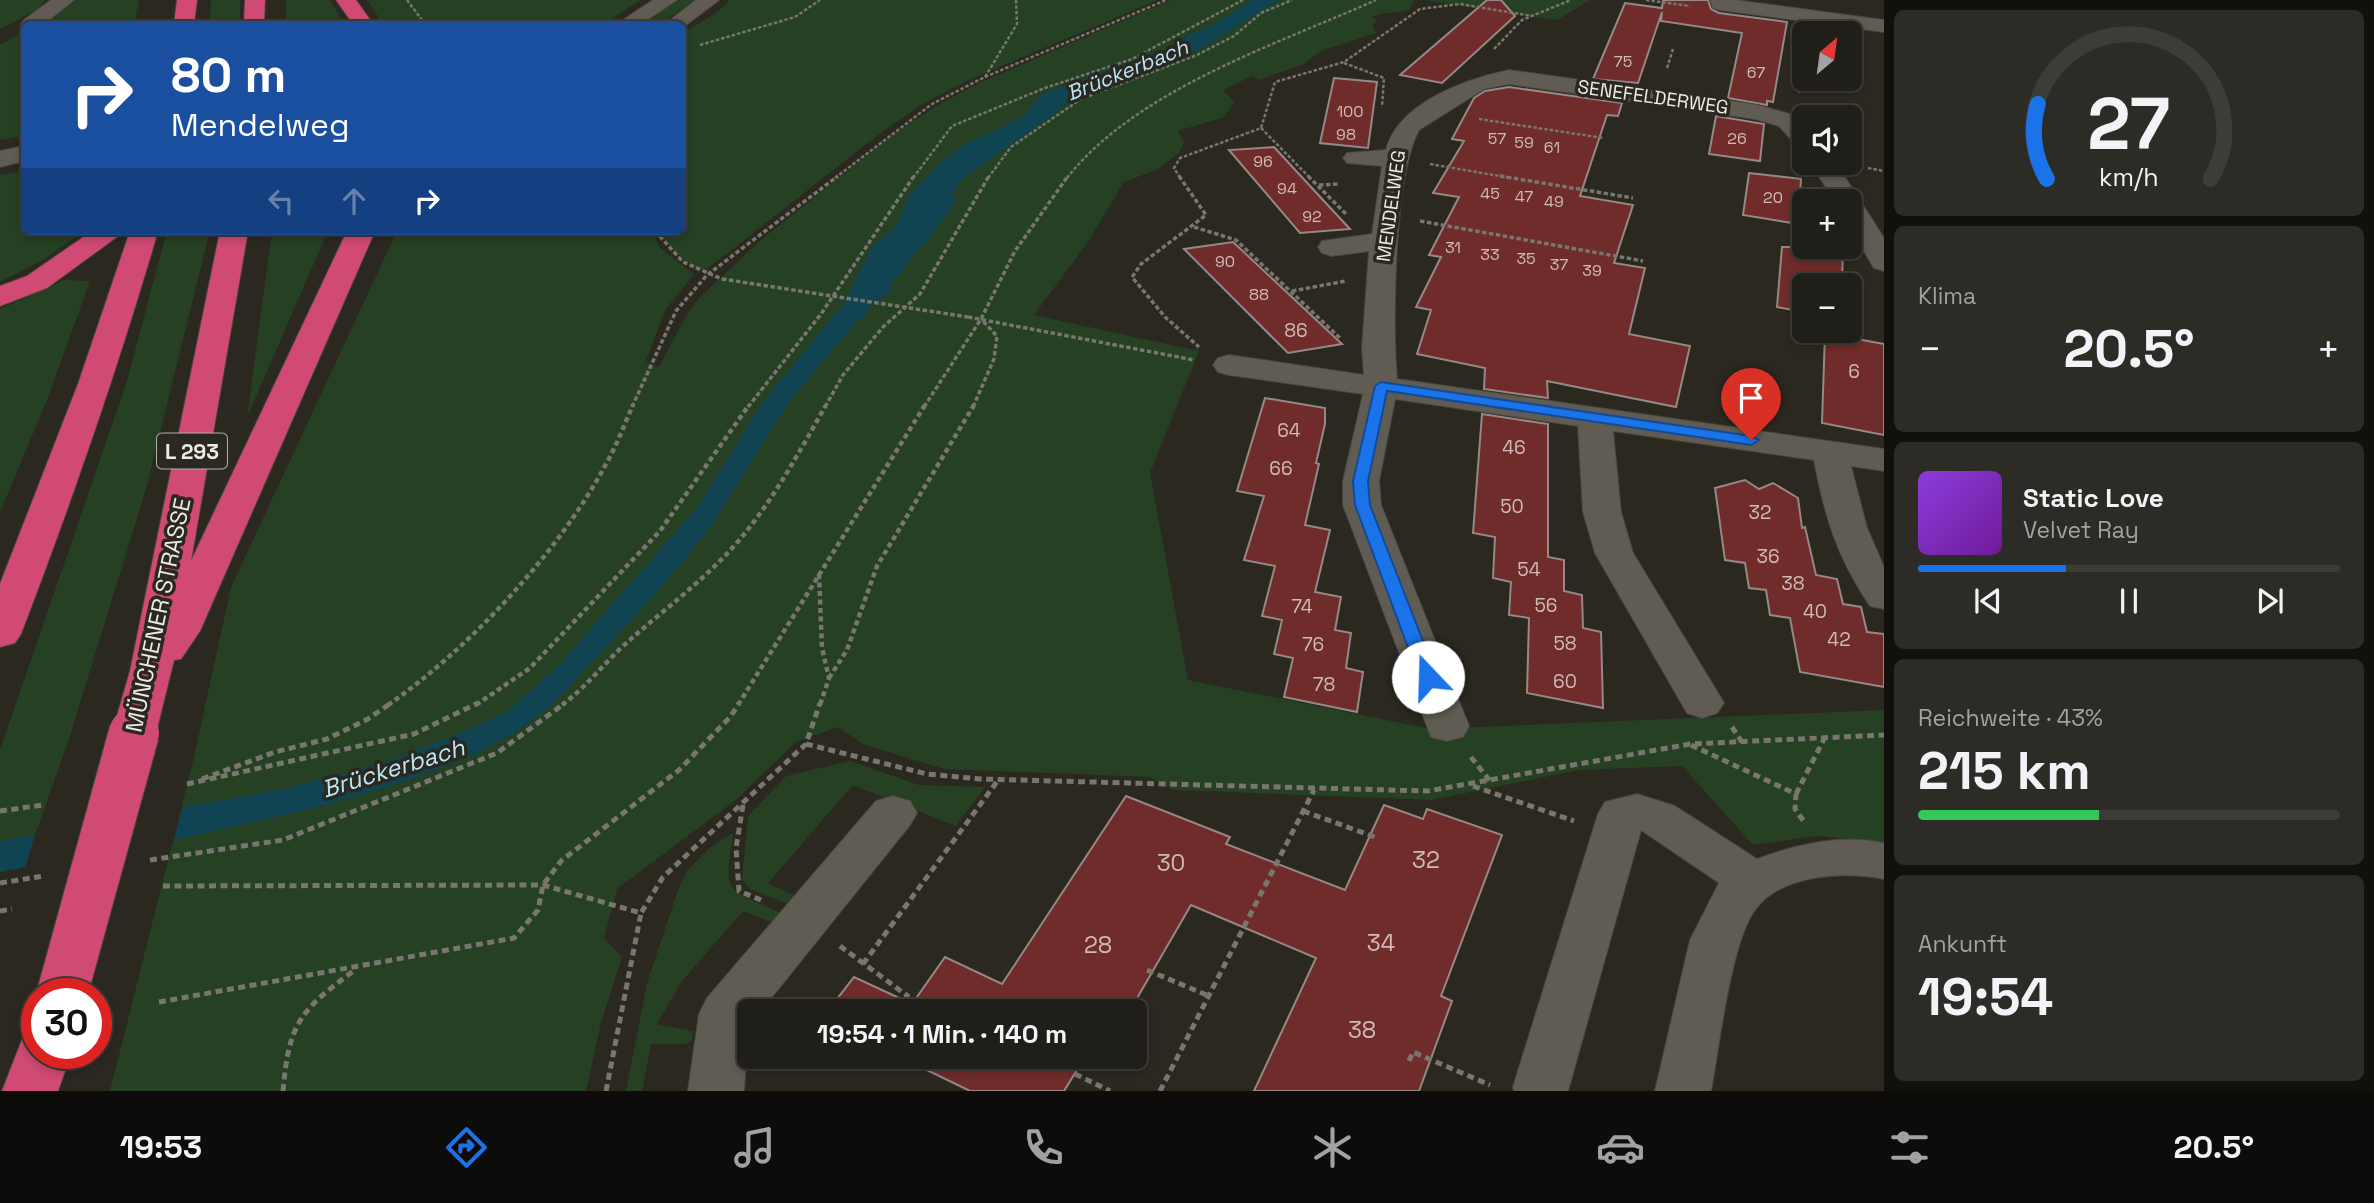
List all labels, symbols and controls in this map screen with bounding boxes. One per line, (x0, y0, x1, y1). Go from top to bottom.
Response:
north arrow (1792, 21, 1862, 91)
map controls (1792, 21, 1862, 343)
water label: Brückerbach (1062, 33, 1193, 107)
text: 80 m (171, 44, 286, 106)
icon: right (56, 49, 147, 140)
house number: 75 (1614, 51, 1632, 72)
house number: 67 (1747, 62, 1765, 83)
street label: SENEFELDERWEG (1576, 74, 1730, 120)
text: 27 (2088, 77, 2170, 170)
house number: 100 (1336, 101, 1364, 122)
text: Mendelweg (171, 105, 349, 145)
button: sound (1792, 105, 1862, 175)
house number: 98 (1336, 124, 1356, 145)
house number: 57 (1488, 128, 1506, 149)
house number: 26 (1727, 128, 1747, 149)
house number: 59 (1514, 132, 1534, 153)
house number: 61 (1544, 137, 1560, 158)
street label: MENDELWEG (1371, 149, 1411, 263)
house number: 96 (1253, 151, 1273, 172)
text: km/h (2099, 161, 2159, 193)
house number: 94 (1277, 178, 1297, 199)
icon: left (262, 182, 300, 220)
icon: ahead (335, 182, 373, 220)
icon: right (408, 182, 446, 220)
house number: 45 (1480, 183, 1500, 204)
house number: 47 (1515, 186, 1533, 207)
house number: 20 (1763, 187, 1783, 208)
button: + (1792, 189, 1862, 259)
house number: 49 (1544, 191, 1564, 212)
house number: 92 (1302, 206, 1322, 227)
house number: 31 (1445, 237, 1461, 258)
house number: 33 (1480, 244, 1500, 265)
house number: 35 (1516, 248, 1536, 269)
house number: 90 (1215, 251, 1235, 272)
house number: 37 (1550, 254, 1568, 275)
house number: 39 (1582, 260, 1602, 281)
button: − (1792, 273, 1862, 343)
text: Klima (1918, 281, 1976, 311)
house number: 88 (1249, 284, 1269, 305)
text: 20.5° (2063, 316, 2195, 382)
house number: 86 (1284, 318, 1308, 343)
text: − (1918, 325, 1942, 373)
text: + (2316, 325, 2340, 373)
house number: 6 (1848, 359, 1860, 384)
pin (1721, 368, 1781, 440)
icon: arrive (1732, 379, 1770, 417)
house number: 64 (1277, 418, 1301, 443)
road number: L 293 (157, 434, 227, 468)
house number: 46 (1502, 435, 1526, 460)
house number: 66 (1269, 456, 1293, 481)
text: Static Love (2023, 481, 2164, 515)
house number: 50 (1500, 494, 1524, 519)
street label: MÜNCHENER STRASSE (118, 495, 198, 735)
house number: 32 (1749, 500, 1771, 525)
text: Velvet Ray (2023, 515, 2139, 545)
house number: 36 (1756, 544, 1780, 569)
house number: 54 (1517, 557, 1541, 582)
house number: 38 (1781, 571, 1805, 596)
icon: previous (1969, 582, 2007, 620)
icon: pause (2110, 582, 2148, 620)
icon: next (2251, 582, 2289, 620)
house number: 56 (1534, 593, 1558, 618)
house number: 74 (1291, 594, 1313, 619)
house number: 40 (1803, 599, 1827, 624)
house number: 42 (1827, 627, 1851, 652)
house number: 58 (1553, 631, 1577, 656)
house number: 76 (1302, 632, 1324, 657)
position arrow (1391, 640, 1465, 714)
house number: 60 (1553, 669, 1577, 694)
house number: 78 (1313, 672, 1335, 697)
text: Reichweite · 43% (1918, 703, 2103, 733)
water label: Brückerbach (318, 731, 469, 804)
text: 215 km (1918, 738, 2091, 804)
house number: 32 (1412, 845, 1440, 875)
house number: 30 (1157, 848, 1185, 878)
house number: 34 (1367, 928, 1395, 958)
text: Ankunft (1918, 929, 2007, 959)
house number: 28 (1084, 930, 1112, 960)
text: 19:54 (1918, 964, 2053, 1030)
speed limit sign: 30 (21, 978, 112, 1069)
house number: 38 (1348, 1015, 1376, 1045)
text: 19:54 · 1 Min. · 140 m (817, 1017, 1067, 1051)
icon: directions (442, 1123, 491, 1172)
icon: music (730, 1123, 779, 1172)
icon: phone (1019, 1123, 1068, 1172)
icon: climate (1308, 1123, 1357, 1172)
icon: car (1596, 1123, 1645, 1172)
icon: filters (1885, 1123, 1934, 1172)
text: 19:53 (120, 1127, 202, 1167)
text: 20.5° (2173, 1127, 2254, 1167)

